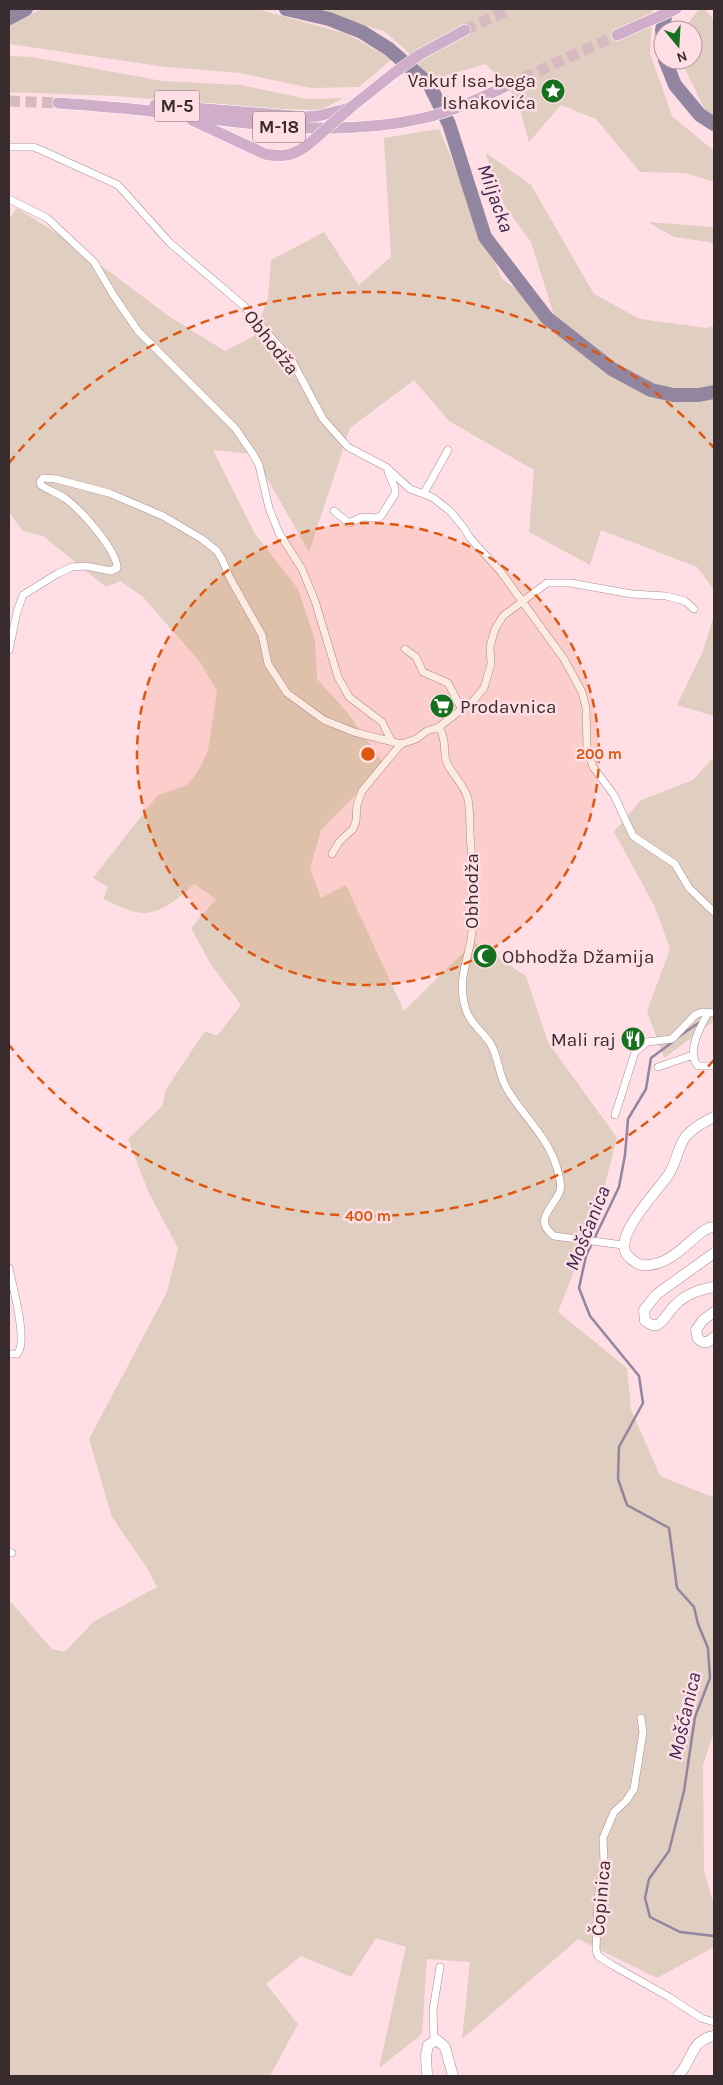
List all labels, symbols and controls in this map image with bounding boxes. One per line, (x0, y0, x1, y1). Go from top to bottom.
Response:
north arrow (653, 20, 703, 70)
text: N (674, 47, 689, 67)
place label: Vakuf Isa-bega Ishakovića (408, 70, 536, 114)
place icon: Vakuf Isa-bega Ishakovića (540, 78, 566, 104)
road number: M-5 (154, 90, 200, 122)
road number: M-18 (253, 111, 305, 142)
water label: Miljacka (473, 161, 518, 235)
street label: Obhodža (239, 306, 303, 379)
supermarket icon: Prodavnica (429, 693, 455, 719)
place label: Prodavnica (460, 696, 556, 718)
centre of rings (359, 745, 377, 763)
text: 200 m (576, 745, 622, 763)
street label: Obhodža (461, 853, 483, 929)
mosque icon: Obhodža Džamija (472, 943, 498, 969)
place label: Obhodža Džamija (502, 946, 655, 968)
restaurant icon: Mali raj (620, 1026, 646, 1052)
place label: Mali raj (551, 1029, 616, 1051)
water label: Mošćanica (560, 1182, 615, 1274)
text: 400 m (345, 1207, 391, 1225)
water label: Mošćanica (663, 1670, 706, 1762)
street label: Čopinica (587, 1859, 615, 1937)

